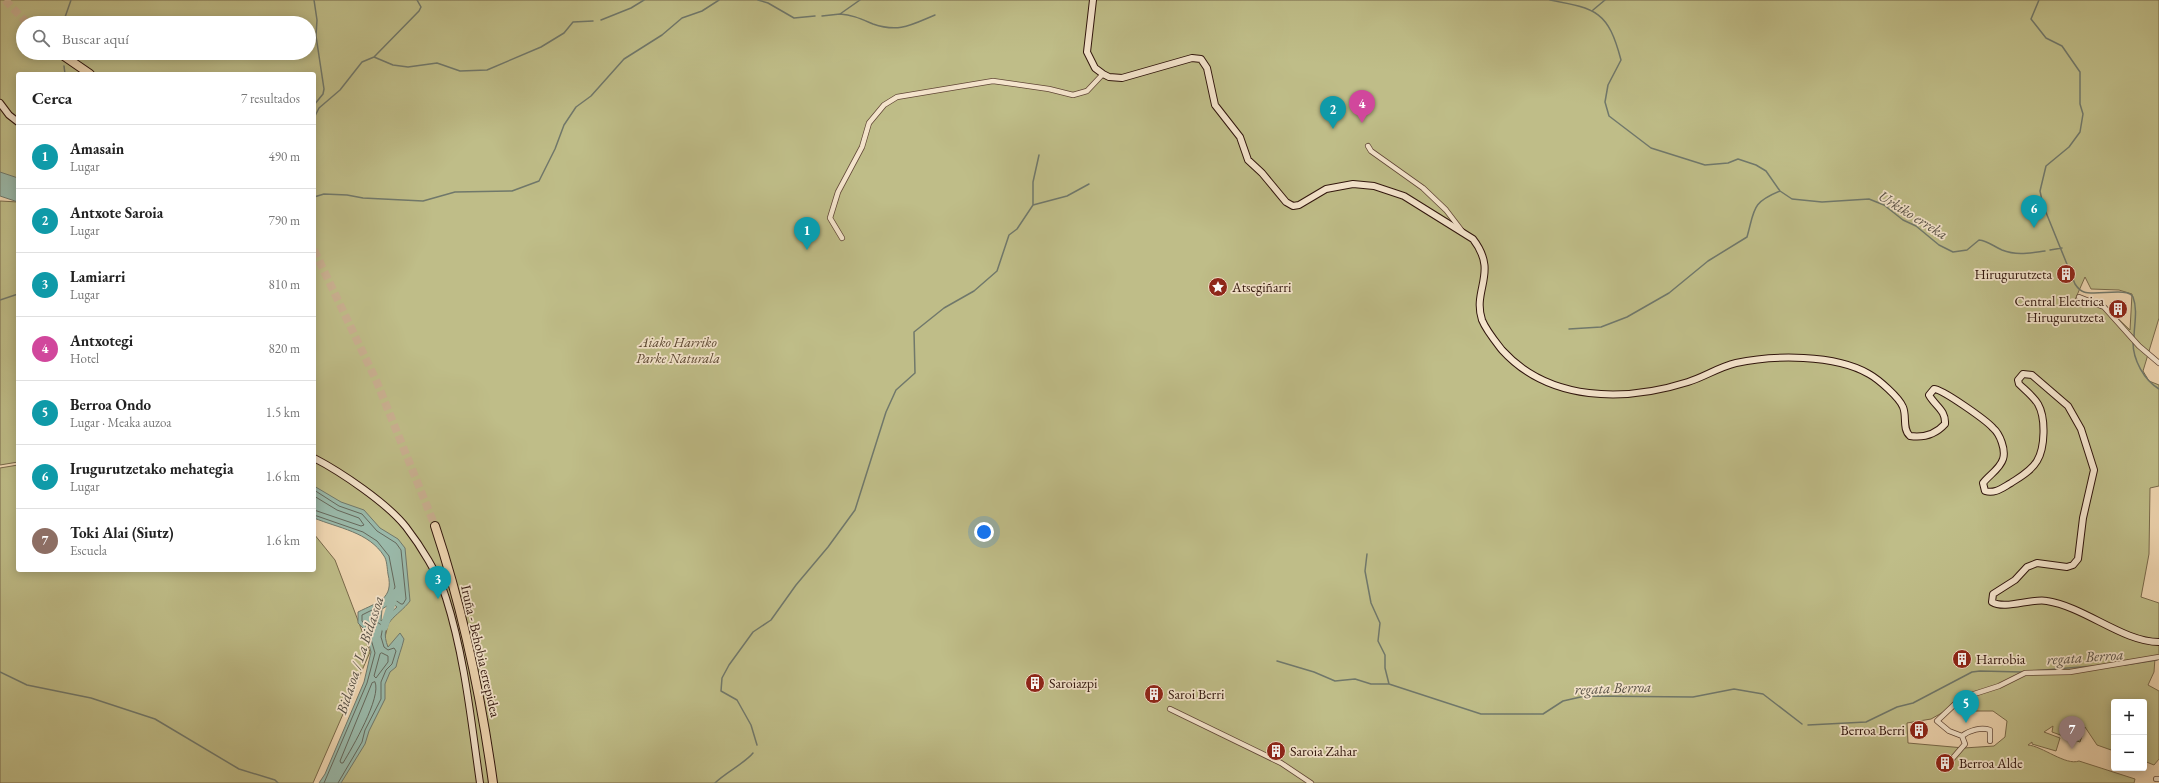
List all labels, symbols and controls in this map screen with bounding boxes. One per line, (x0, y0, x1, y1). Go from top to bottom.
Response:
search box (16, 16, 316, 60)
icon: search (30, 27, 52, 49)
text: Buscar aquí (62, 29, 129, 48)
text: Cerca (32, 87, 72, 109)
text: 7 resultados (241, 90, 300, 107)
pin: 4 (1349, 90, 1375, 123)
pin: 2 (1320, 96, 1346, 129)
text: Amasain (70, 139, 124, 158)
text: 1 (42, 148, 48, 165)
text: 490 m (269, 148, 300, 165)
text: Lugar (70, 158, 100, 175)
water label: Urkiko erreka (1875, 186, 1951, 243)
pin: 6 (2021, 195, 2047, 228)
text: Antxote Saroia (70, 203, 163, 222)
text: 2 (42, 212, 48, 229)
text: 790 m (269, 212, 300, 229)
pin: 1 (794, 217, 820, 250)
text: Lugar (70, 222, 100, 239)
building icon: Hirugurutzeta (2055, 263, 2077, 285)
place label: Hirugurutzeta (1975, 265, 2052, 283)
text: Lamiarri (70, 267, 125, 286)
text: 3 (42, 276, 48, 293)
text: 810 m (269, 276, 300, 293)
place icon: Atsegiñarri (1207, 276, 1229, 298)
place label: Atsegiñarri (1231, 278, 1292, 296)
text: Lugar (70, 286, 100, 303)
place label: Central Electrica Hirugurutzeta (2015, 292, 2104, 326)
building icon: Central Electrica Hirugurutzeta (2107, 298, 2129, 320)
text: Antxotegi (70, 331, 133, 350)
park label: Aiako Harriko Parke Naturala (636, 333, 720, 367)
text: 4 (42, 340, 48, 357)
text: 820 m (269, 340, 300, 357)
text: Hotel (70, 350, 99, 367)
text: Berroa Ondo (70, 395, 151, 414)
text: 5 (42, 404, 48, 421)
text: 1.5 km (266, 404, 300, 421)
text: Lugar · Meaka auzoa (70, 414, 171, 431)
text: Irugurutzetako mehategia (70, 459, 233, 478)
text: 6 (42, 468, 48, 485)
text: 1.6 km (266, 468, 300, 485)
text: Lugar (70, 478, 100, 495)
your location (974, 522, 994, 542)
text: Toki Alai (Siutz) (70, 523, 174, 542)
text: 7 (42, 532, 48, 549)
text: 1.6 km (266, 532, 300, 549)
text: Escuela (70, 542, 107, 559)
pin: 3 (425, 566, 451, 599)
street label: Iruña - Behobia errepidea (457, 583, 505, 719)
water label: Bidasoa / La Bidassoa (331, 593, 388, 717)
water label: regata Berroa (2046, 644, 2124, 669)
building icon: Harrobia (1951, 648, 1973, 670)
place label: Harrobia (1976, 650, 2026, 668)
building icon: Saroiazpi (1024, 672, 1046, 694)
place label: Saroiazpi (1049, 674, 1098, 692)
water label: regata Berroa (1574, 677, 1652, 698)
building icon: Saroi Berri (1143, 683, 1165, 705)
place label: Saroi Berri (1168, 685, 1225, 703)
pin: 5 (1953, 690, 1979, 723)
map controls (2111, 699, 2147, 771)
button: + (2111, 699, 2147, 735)
pin: 7 (2059, 716, 2085, 749)
building icon: Berroa Berri (1908, 719, 1930, 741)
place label: Berroa Berri (1840, 721, 1906, 739)
button: − (2111, 735, 2147, 771)
building icon: Saroia Zahar (1265, 740, 1287, 762)
place label: Saroia Zahar (1290, 742, 1357, 760)
building icon: Berroa Alde (1934, 752, 1956, 774)
place label: Berroa Alde (1959, 754, 2023, 772)

